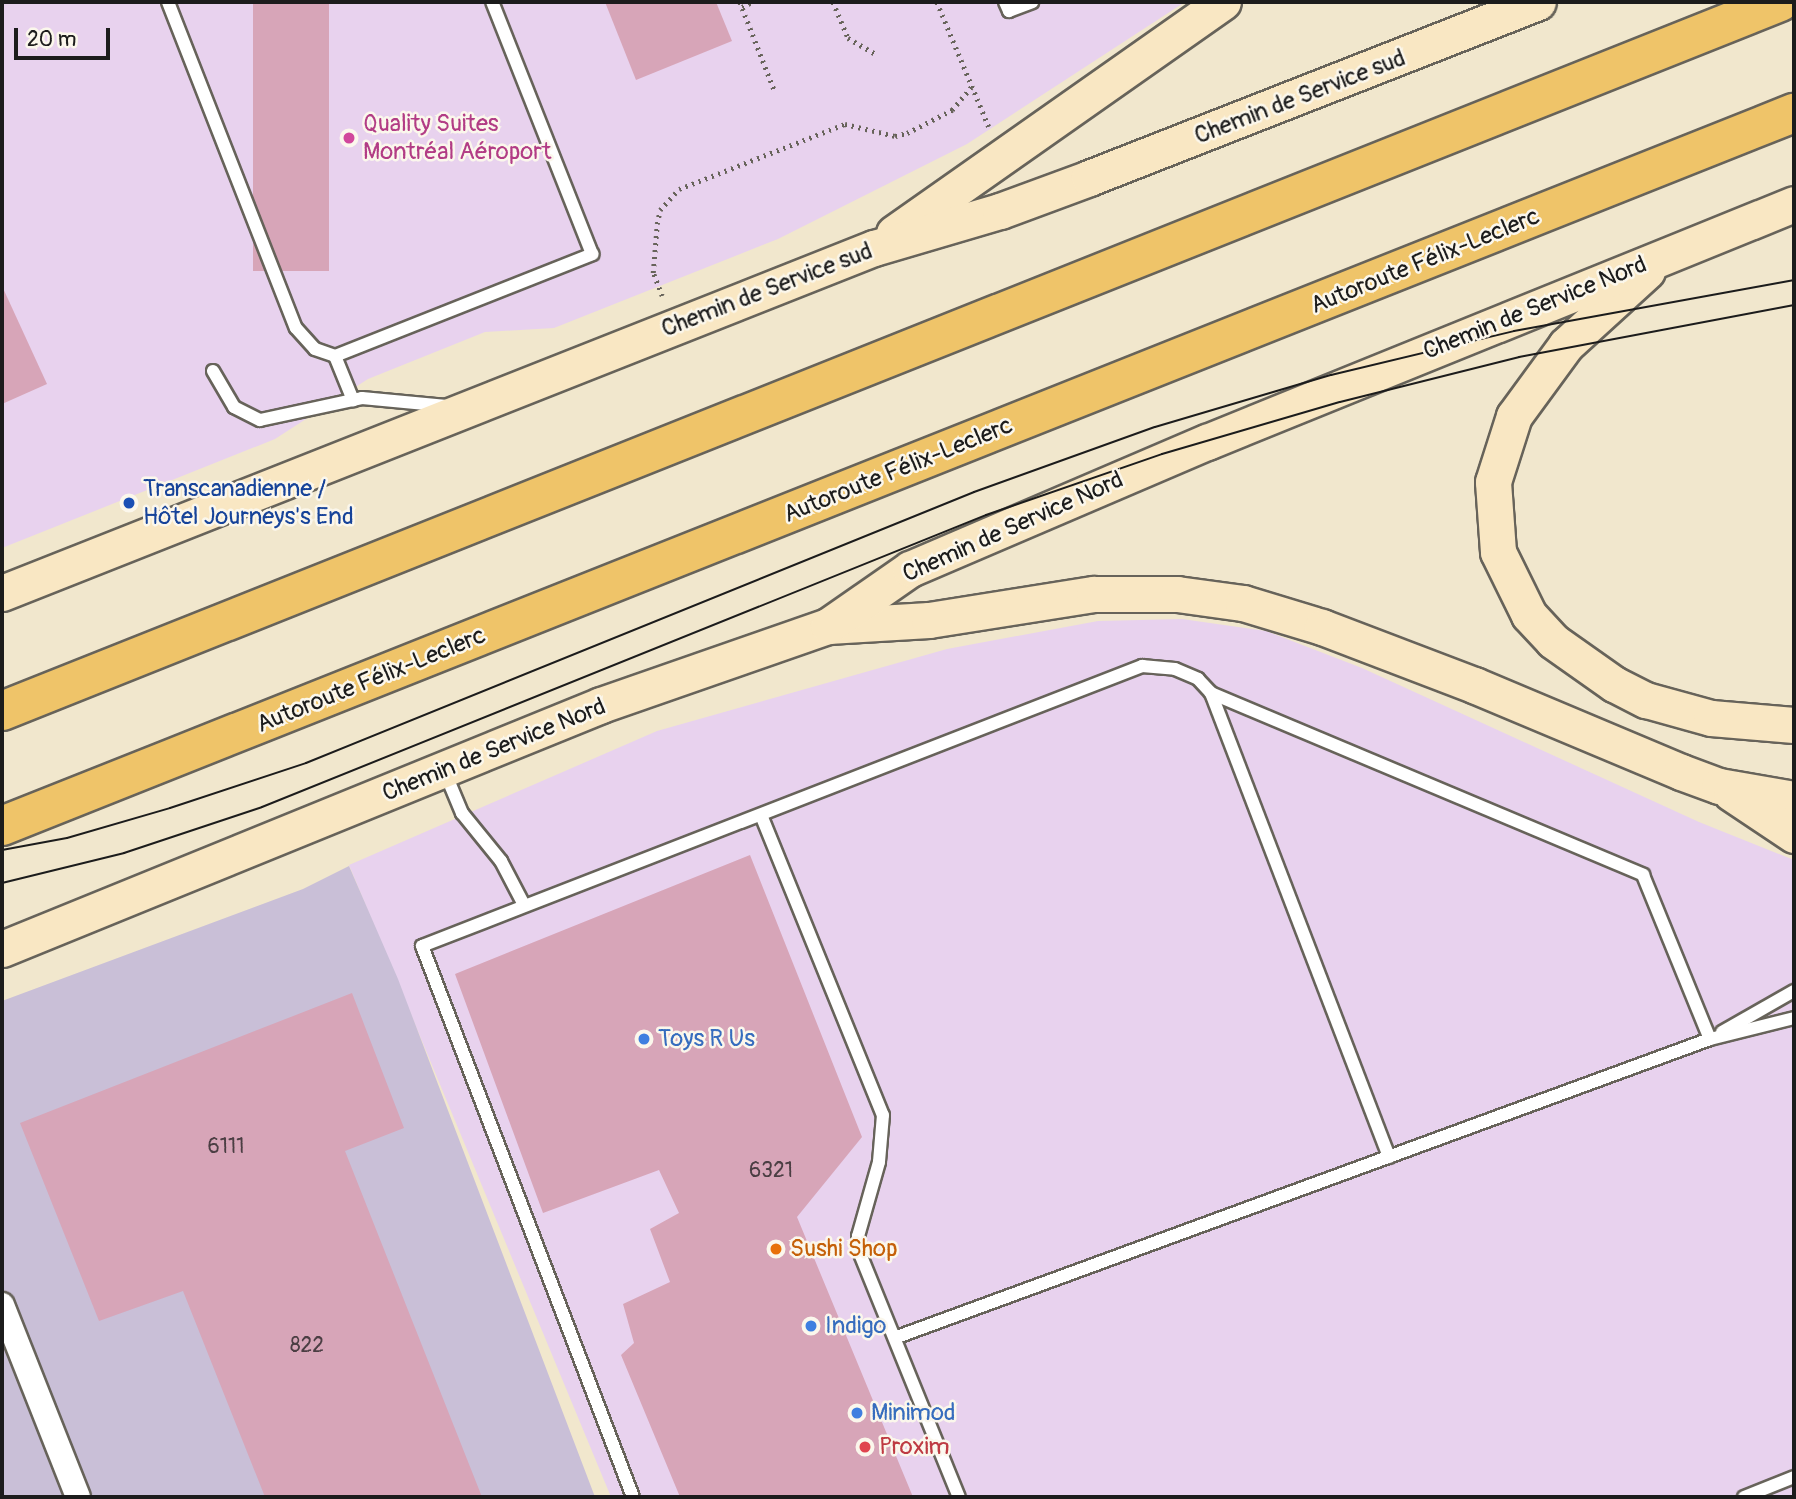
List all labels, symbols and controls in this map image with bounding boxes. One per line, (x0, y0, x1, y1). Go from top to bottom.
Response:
scale bar (18, 14, 114, 58)
text: 20 m (27, 26, 76, 53)
street label: Chemin de Service sud (1190, 43, 1410, 151)
place label: Quality Suites Montréal Aéroport (363, 110, 551, 166)
marker: Quality Suites Montréal Aéroport (341, 130, 357, 146)
street label: Autoroute Félix-Leclerc (1306, 202, 1544, 320)
street label: Chemin de Service sud (657, 236, 877, 344)
street label: Chemin de Service Nord (1419, 250, 1651, 366)
street label: Autoroute Félix-Leclerc (779, 411, 1017, 529)
street label: Chemin de Service Nord (898, 465, 1128, 589)
place label: Transcanadienne / Hôtel Journeys's End (143, 475, 354, 531)
marker: Transcanadienne / Hôtel Journeys's End (121, 495, 137, 511)
street label: Autoroute Félix-Leclerc (252, 621, 490, 739)
street label: Chemin de Service Nord (378, 692, 610, 808)
place label: Toys R Us (658, 1025, 755, 1053)
marker: Toys R Us (636, 1031, 652, 1047)
house number: 6111 (208, 1134, 244, 1160)
house number: 6321 (749, 1158, 793, 1184)
place label: Sushi Shop (790, 1235, 897, 1263)
marker: Sushi Shop (768, 1241, 784, 1257)
place label: Indigo (825, 1312, 886, 1340)
marker: Indigo (803, 1318, 819, 1334)
house number: 822 (290, 1333, 324, 1359)
place label: Minimod (871, 1399, 956, 1427)
marker: Minimod (849, 1405, 865, 1421)
place label: Proxim (879, 1433, 950, 1461)
marker: Proxim (857, 1439, 873, 1455)

